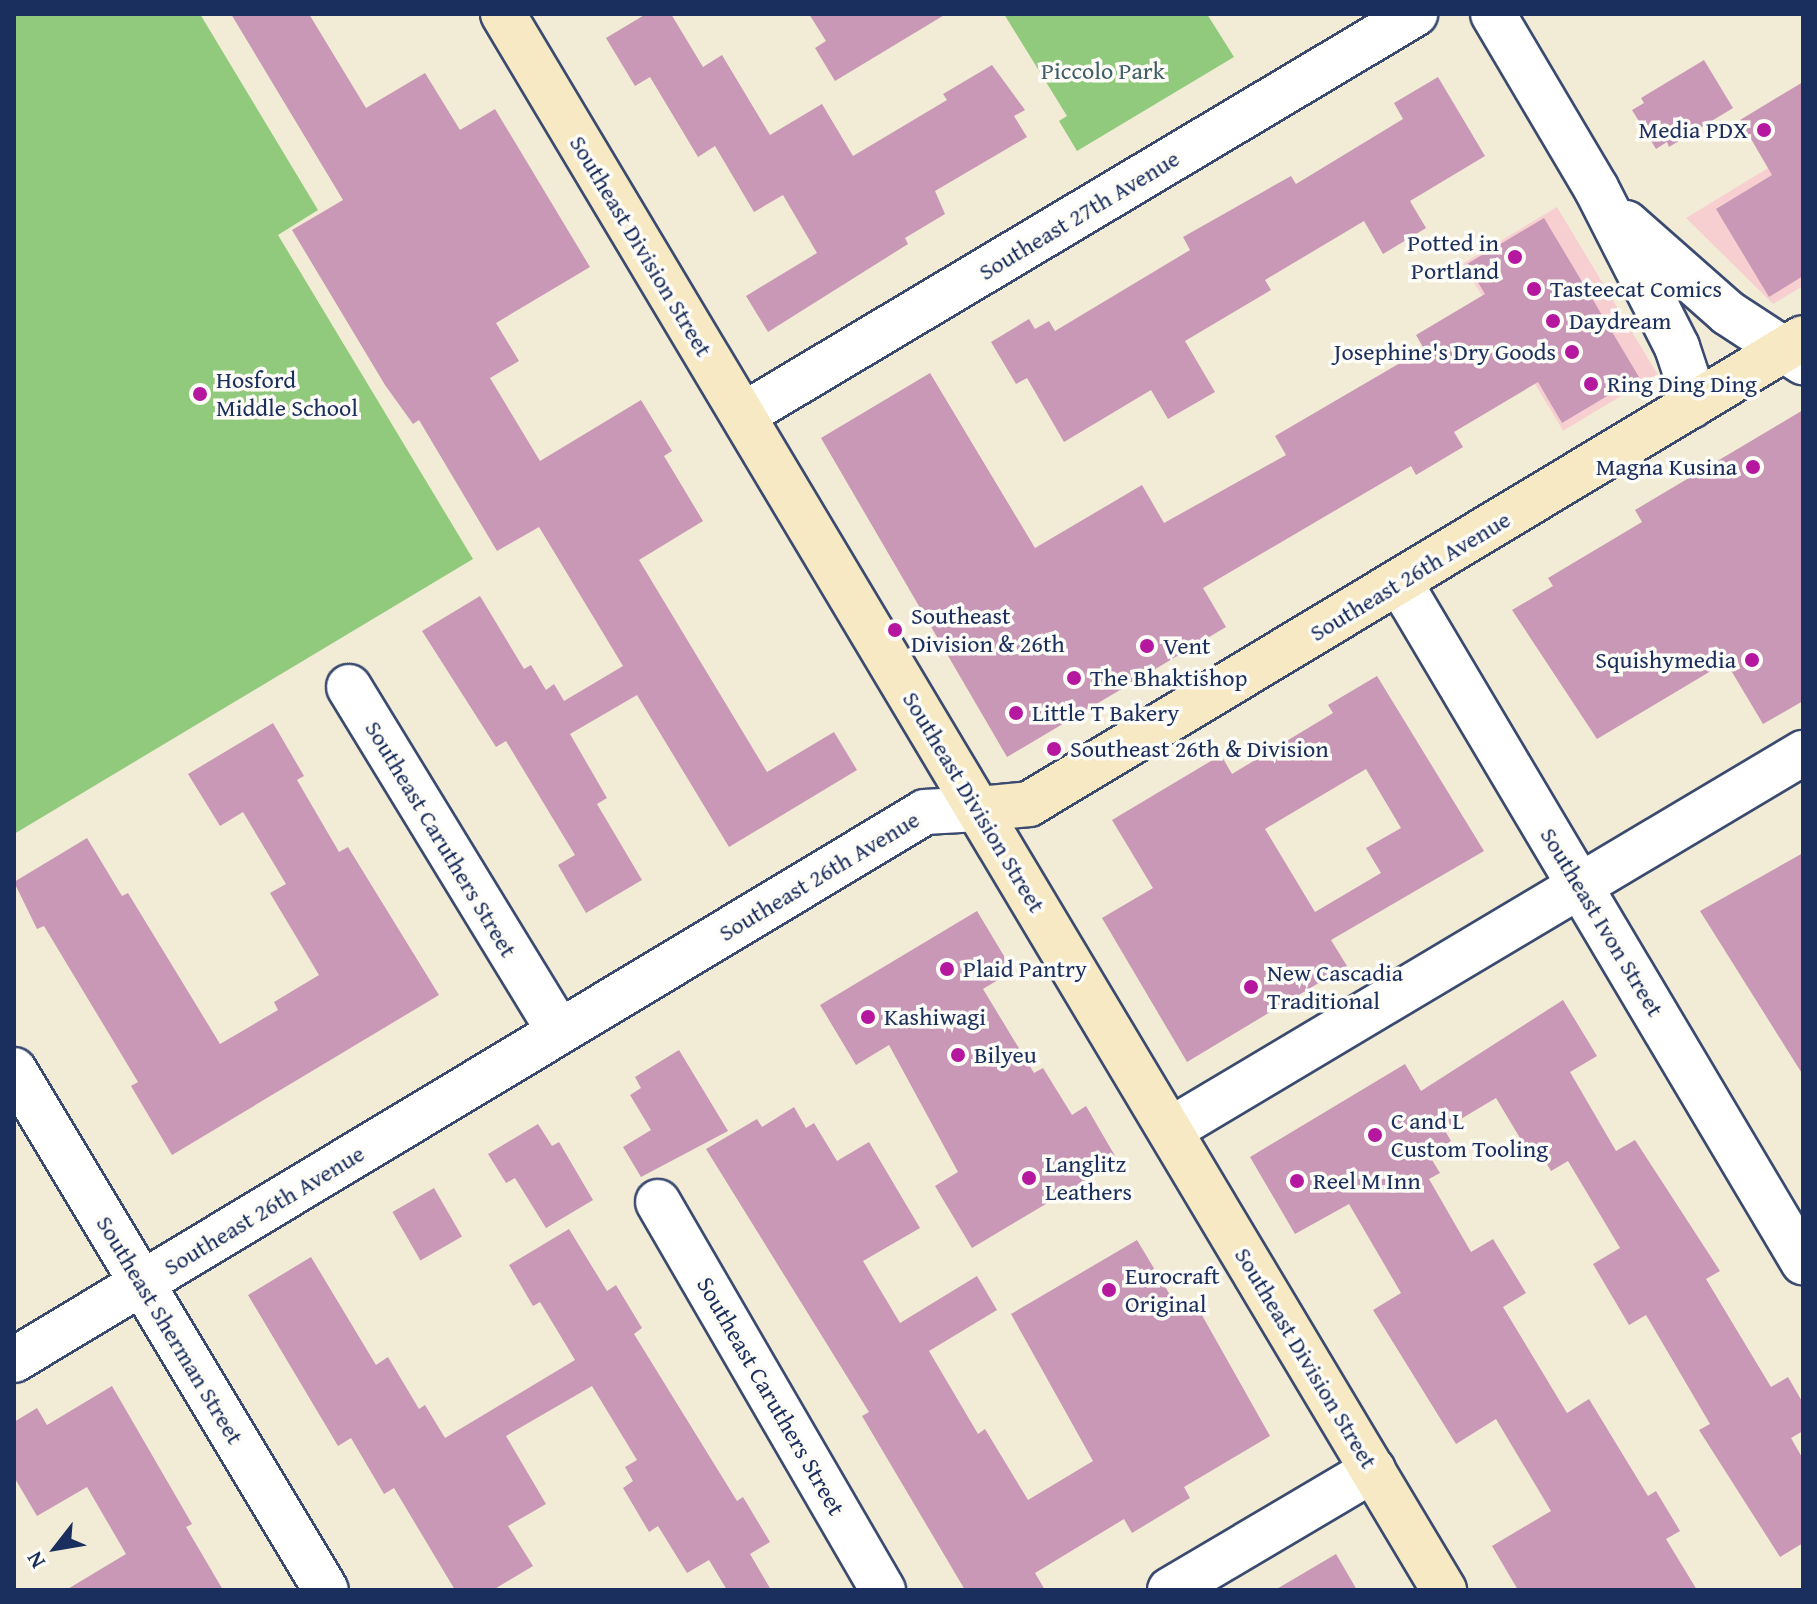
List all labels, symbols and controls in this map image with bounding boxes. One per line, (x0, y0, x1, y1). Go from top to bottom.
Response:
park label: Piccolo Park (1041, 57, 1165, 85)
place label: Media PDX (1639, 116, 1748, 144)
marker: Media PDX (1755, 121, 1773, 139)
street label: Southeast Division Street (564, 130, 718, 362)
street label: Southeast 27th Avenue (973, 144, 1185, 286)
place label: Potted in Portland (1407, 229, 1499, 285)
marker: Potted in Portland (1506, 248, 1524, 266)
place label: Tasteecat Comics (1550, 275, 1722, 303)
marker: Tasteecat Comics (1525, 280, 1543, 298)
place label: Daydream (1569, 307, 1671, 335)
marker: Daydream (1544, 312, 1562, 330)
place label: Josephine's Dry Goods (1334, 338, 1556, 366)
marker: Josephine's Dry Goods (1563, 343, 1581, 361)
place label: Hosford Middle School (216, 366, 358, 422)
place label: Ring Ding Ding (1607, 370, 1757, 398)
marker: Ring Ding Ding (1582, 375, 1600, 393)
marker: Hosford Middle School (191, 385, 209, 403)
place label: Magna Kusina (1596, 453, 1737, 481)
marker: Magna Kusina (1744, 458, 1762, 476)
street label: Southeast 26th Avenue (1304, 505, 1516, 647)
place label: Southeast Division & 26th (911, 602, 1065, 658)
marker: Southeast Division & 26th (886, 621, 904, 639)
place label: Vent (1163, 632, 1211, 660)
marker: Vent (1138, 637, 1156, 655)
place label: Squishymedia (1595, 646, 1736, 674)
marker: Squishymedia (1743, 651, 1761, 669)
place label: The Bhaktishop (1090, 664, 1248, 692)
marker: The Bhaktishop (1065, 669, 1083, 687)
street label: Southeast Division Street (897, 686, 1051, 918)
place label: Little T Bakery (1032, 699, 1179, 727)
marker: Little T Bakery (1007, 704, 1025, 722)
street label: Southeast Caruthers Street (359, 716, 523, 962)
place label: Southeast 26th & Division (1070, 735, 1329, 763)
marker: Southeast 26th & Division (1045, 740, 1063, 758)
street label: Southeast 26th Avenue (713, 805, 925, 947)
street label: Southeast Ivon Street (1534, 822, 1670, 1022)
place label: Plaid Pantry (963, 955, 1087, 983)
place label: New Cascadia Traditional (1267, 959, 1403, 1015)
marker: Plaid Pantry (938, 960, 956, 978)
marker: New Cascadia Traditional (1242, 978, 1260, 996)
place label: Kashiwagi (884, 1003, 986, 1031)
marker: Kashiwagi (859, 1008, 877, 1026)
place label: Bilyeu (974, 1041, 1037, 1069)
marker: Bilyeu (949, 1046, 967, 1064)
place label: C and L Custom Tooling (1391, 1107, 1548, 1163)
marker: C and L Custom Tooling (1366, 1126, 1384, 1144)
street label: Southeast 26th Avenue (158, 1139, 370, 1281)
place label: Langlitz Leathers (1045, 1150, 1132, 1206)
place label: Reel M Inn (1313, 1167, 1421, 1195)
marker: Langlitz Leathers (1020, 1169, 1038, 1187)
marker: Reel M Inn (1288, 1172, 1306, 1190)
street label: Southeast Sherman Street (90, 1210, 250, 1450)
street label: Southeast Division Street (1229, 1242, 1383, 1474)
place label: Eurocraft Original (1125, 1262, 1220, 1318)
street label: Southeast Caruthers Street (691, 1272, 851, 1520)
marker: Eurocraft Original (1100, 1281, 1118, 1299)
north arrow (16, 1508, 96, 1588)
text: N (18, 1546, 53, 1575)

